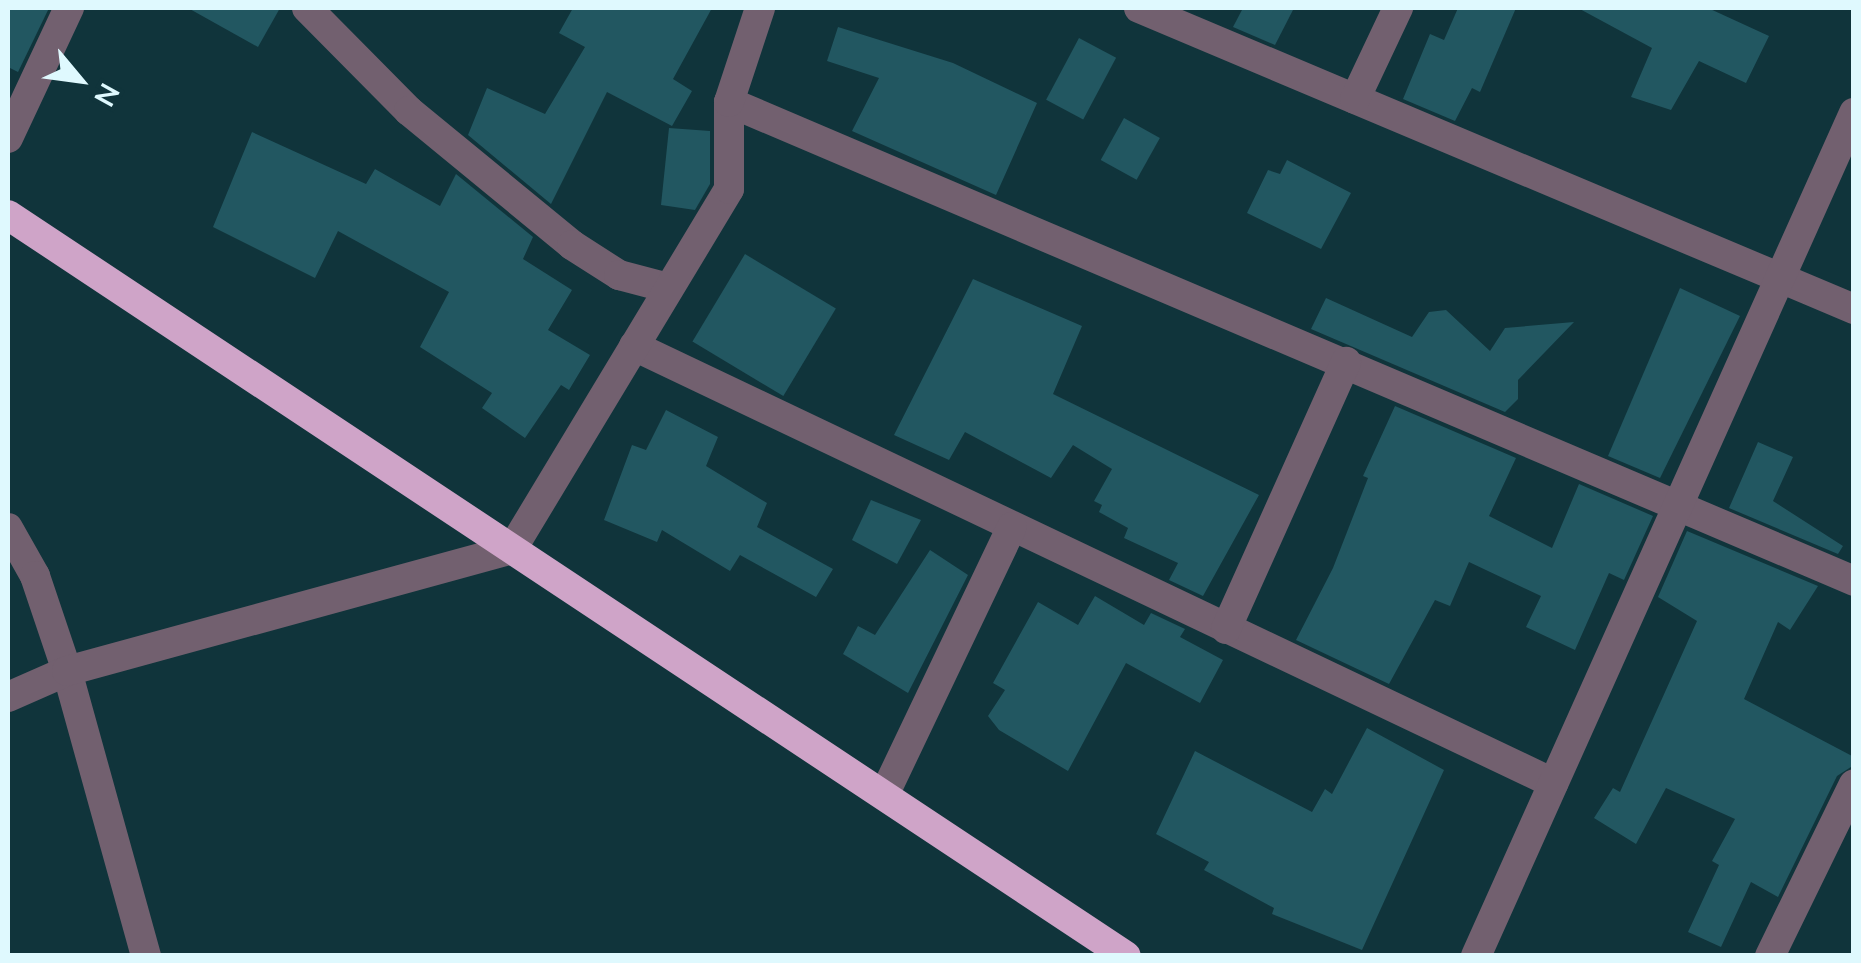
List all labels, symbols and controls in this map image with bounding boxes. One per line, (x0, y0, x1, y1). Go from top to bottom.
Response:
north arrow (30, 30, 130, 130)
text: N (85, 76, 128, 113)

